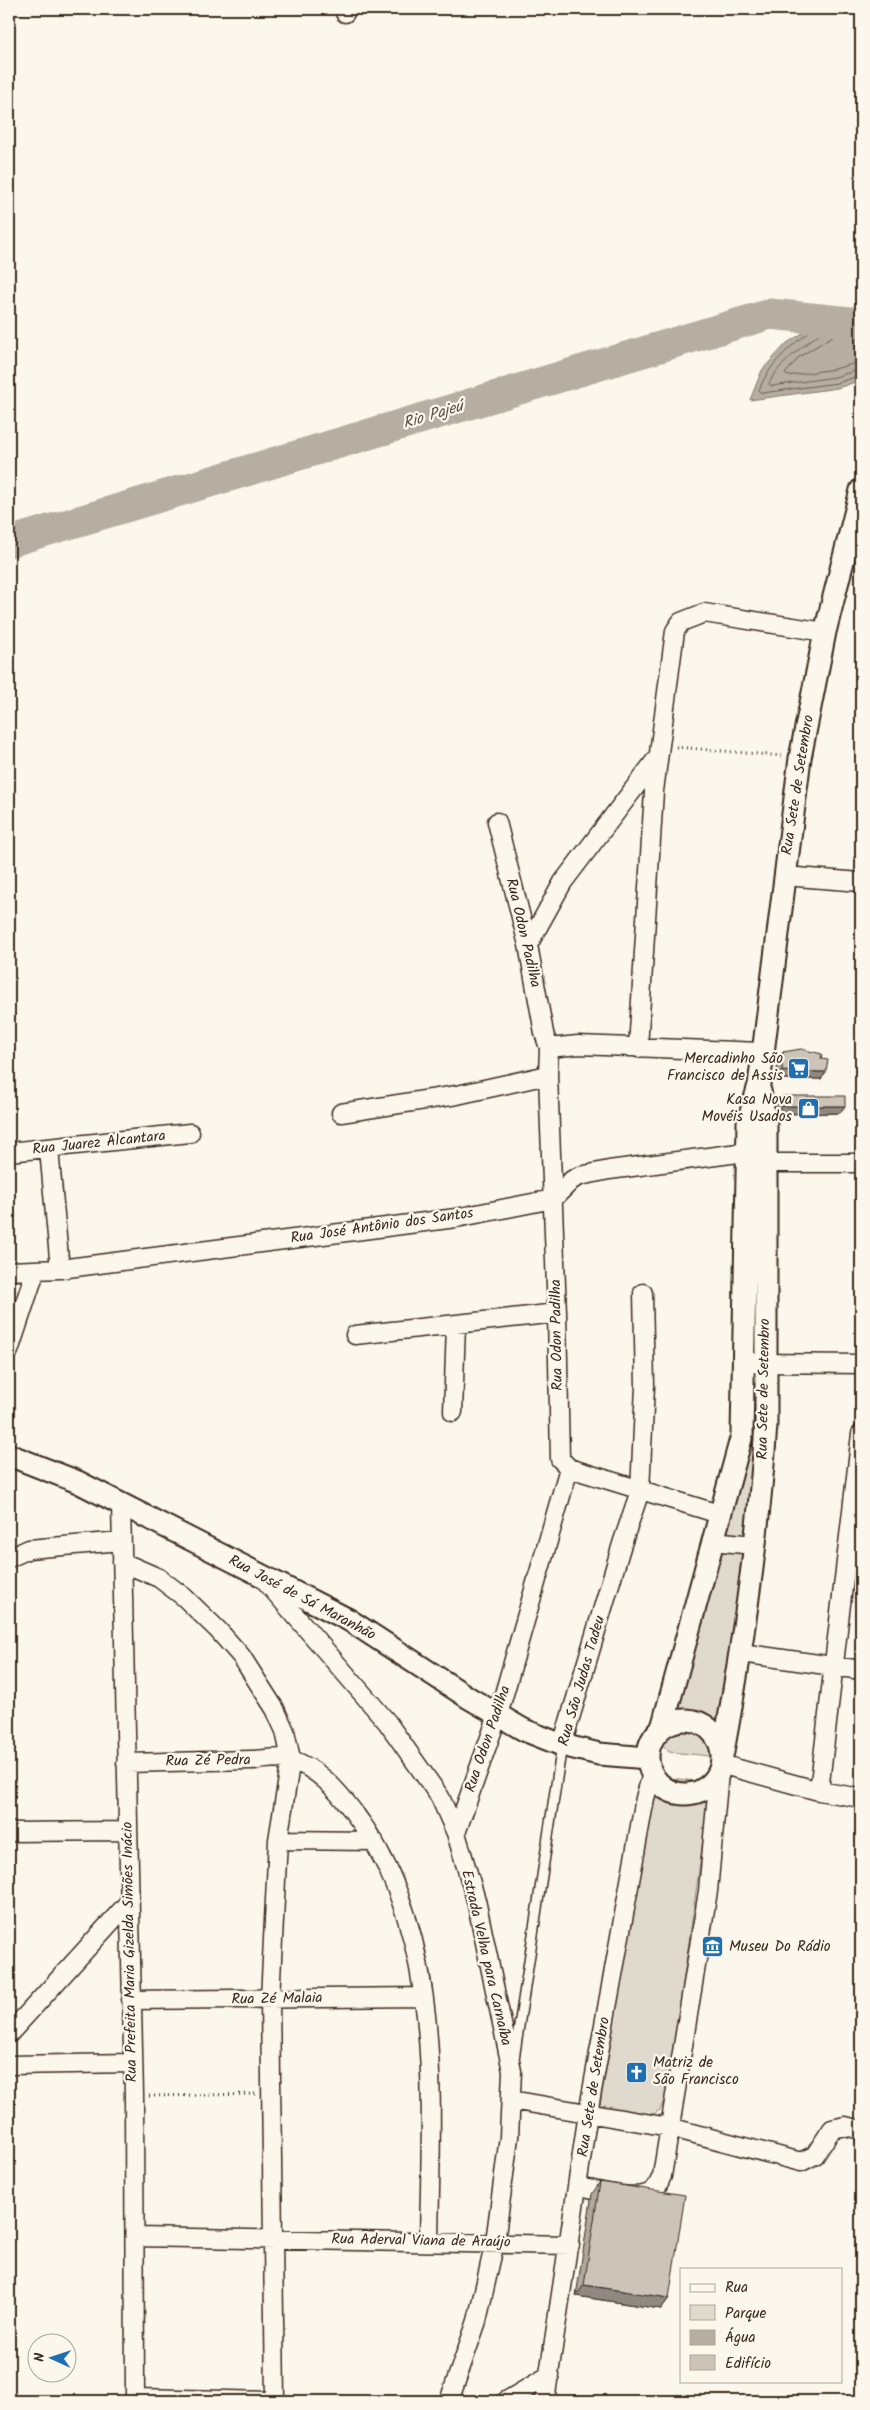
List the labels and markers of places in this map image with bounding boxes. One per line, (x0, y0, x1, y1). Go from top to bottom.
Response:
place label: Mercadinho São Francisco de Assis (667, 1047, 784, 1088)
supermarket icon: Mercadinho São Francisco de Assis (787, 1056, 811, 1080)
place label: Kasa Nova Movéis Usados (701, 1088, 793, 1129)
shop icon: Kasa Nova Movéis Usados (796, 1097, 820, 1121)
museum icon: Museu Do Rádio (701, 1935, 725, 1959)
place label: Museu Do Rádio (729, 1935, 831, 1959)
place label: Matriz de São Francisco (653, 2051, 739, 2092)
church icon: Matriz de São Francisco (625, 2060, 649, 2084)

